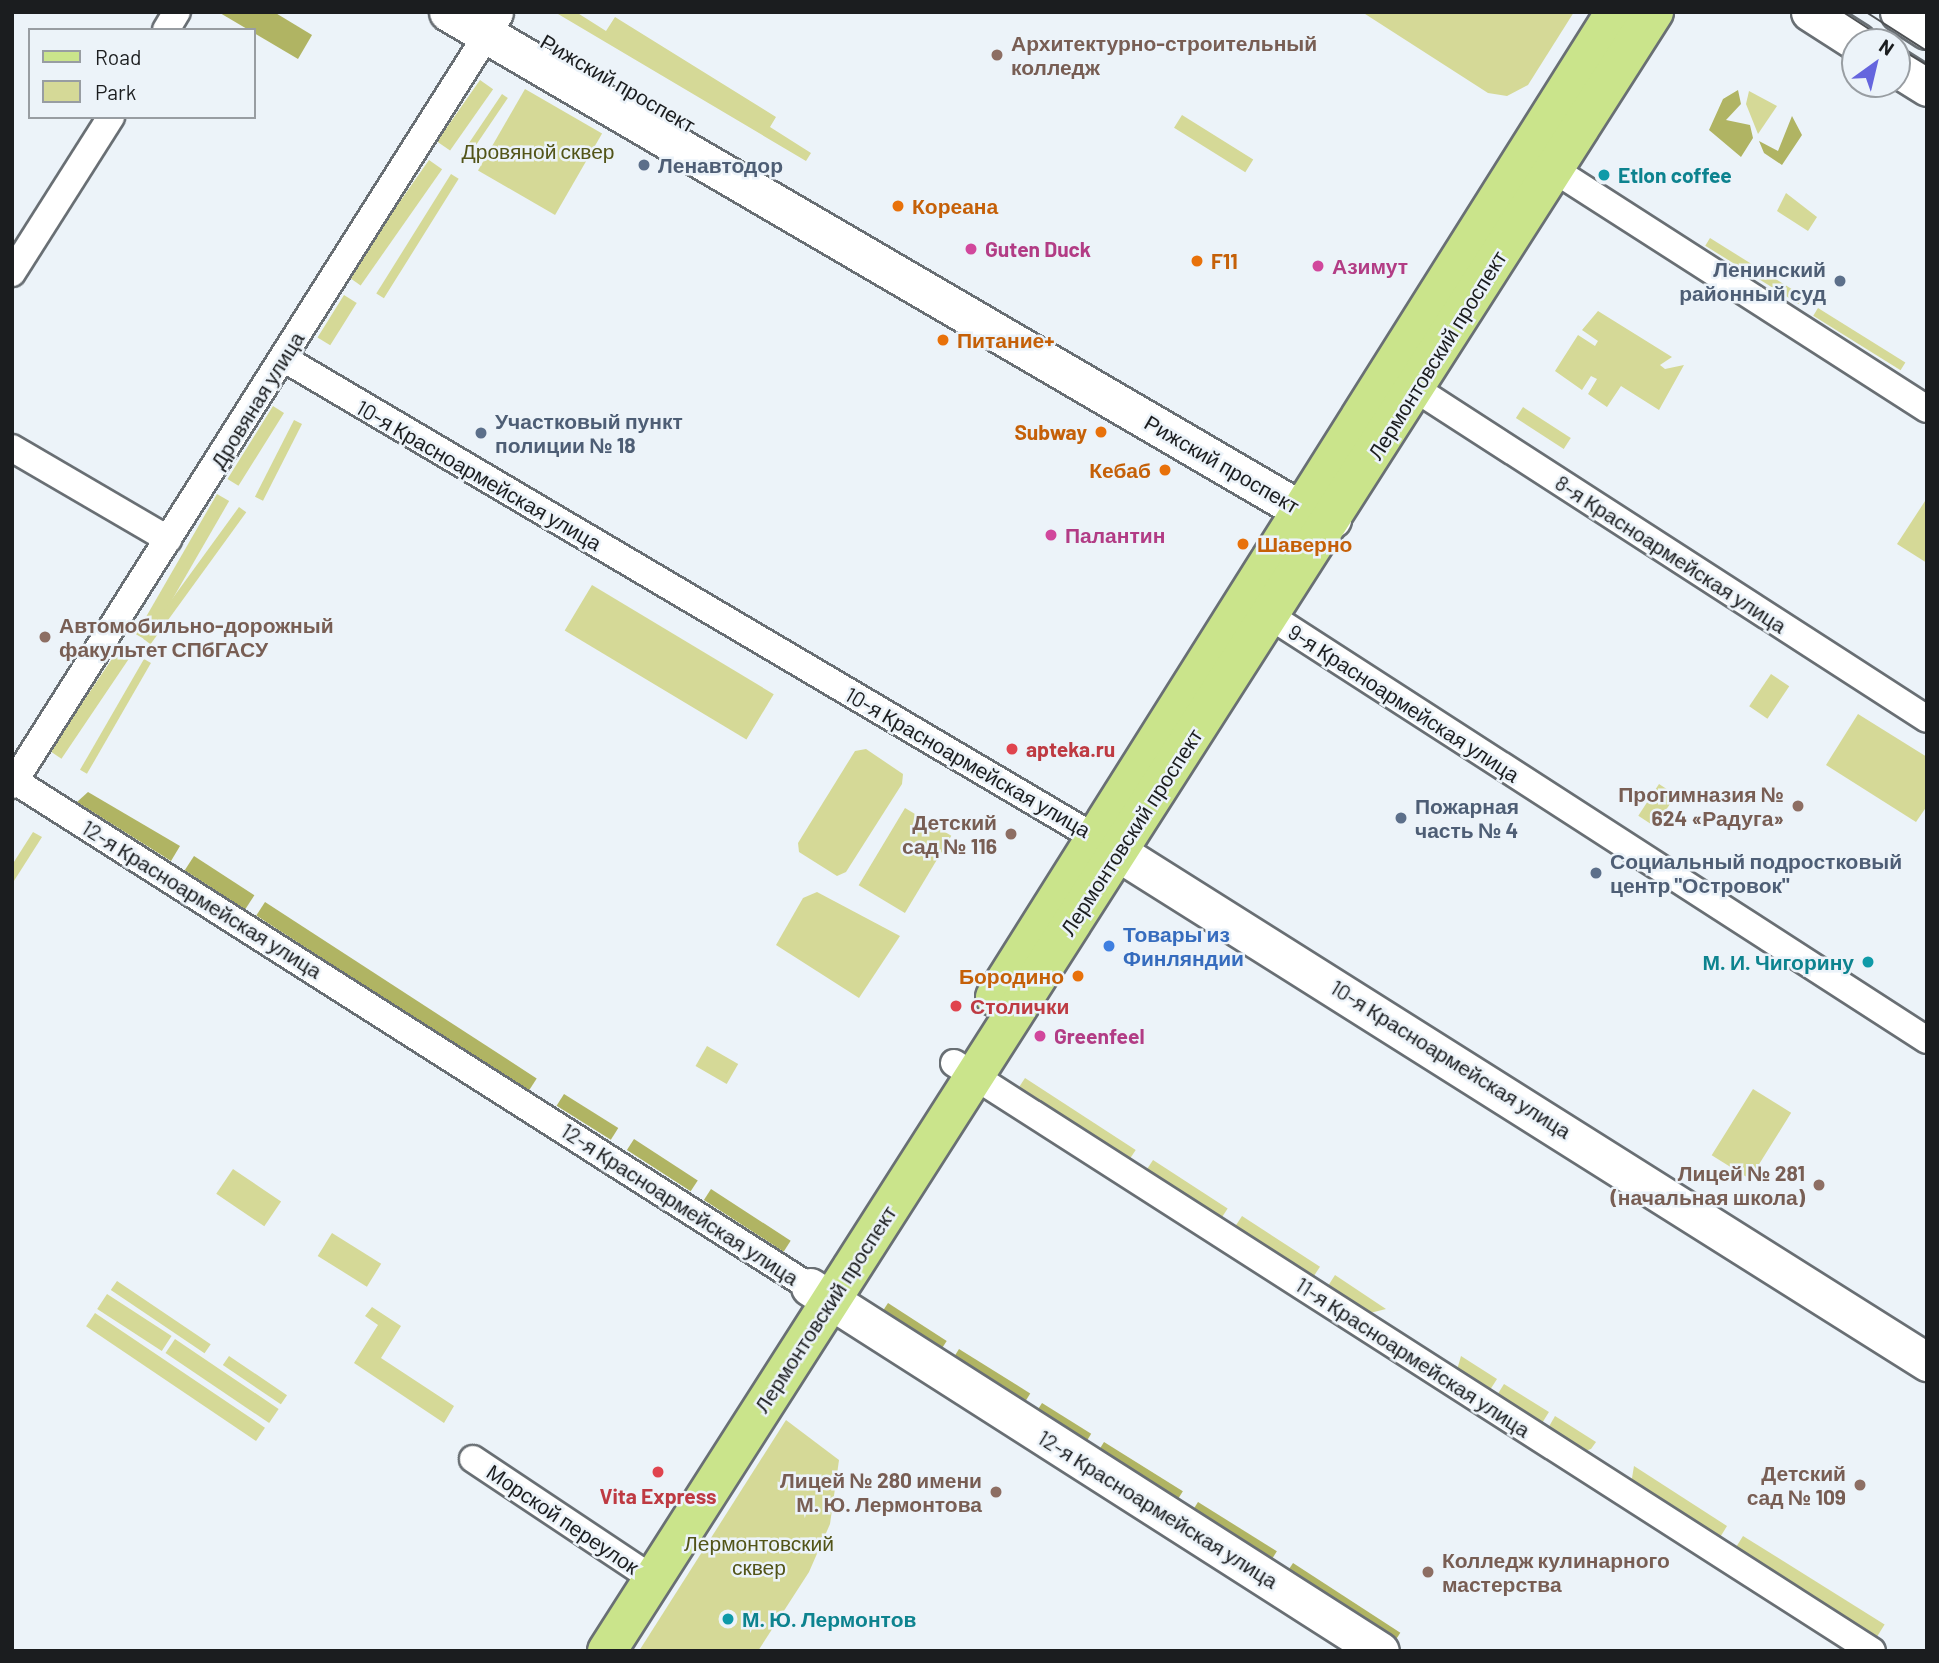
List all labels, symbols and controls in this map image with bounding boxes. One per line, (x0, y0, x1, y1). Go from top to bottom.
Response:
legend (28, 28, 256, 119)
street label: Рижский проспект (536, 28, 700, 138)
north arrow (1841, 28, 1911, 98)
place label: Архитектурно-строительный колледж (1011, 30, 1317, 80)
text: N (1875, 34, 1899, 60)
text: Road (95, 44, 141, 69)
marker: Архитектурно-строительный колледж (989, 47, 1005, 63)
text: Park (95, 79, 136, 104)
park label: Дровяной сквер (461, 138, 615, 164)
place label: Ленавтодор (658, 152, 783, 178)
marker: Ленавтодор (636, 157, 652, 173)
place label: Etlon coffee (1618, 162, 1732, 188)
marker: Etlon coffee (1596, 167, 1612, 183)
place label: Кореана (912, 193, 998, 219)
marker: Кореана (890, 198, 906, 214)
place label: Guten Duck (985, 236, 1091, 262)
marker: Guten Duck (963, 241, 979, 257)
street label: Лермонтовский проспект (1362, 246, 1512, 464)
place label: F11 (1211, 248, 1238, 274)
marker: F11 (1189, 253, 1205, 269)
place label: Азимут (1332, 253, 1408, 279)
place label: Ленинский районный суд (1679, 256, 1826, 306)
marker: Азимут (1310, 258, 1326, 274)
marker: Ленинский районный суд (1832, 273, 1848, 289)
street label: Дровяная улица (205, 327, 309, 473)
place label: Питание+ (957, 327, 1054, 353)
marker: Питание+ (935, 332, 951, 348)
street label: 10-я Красноармейская улица (352, 394, 606, 556)
place label: Участковый пункт полиции № 18 (495, 408, 683, 458)
street label: Рижский проспект (1140, 409, 1304, 519)
place label: Subway (1014, 419, 1087, 445)
marker: Subway (1093, 424, 1109, 440)
marker: Участковый пункт полиции № 18 (473, 425, 489, 441)
place label: Кебаб (1089, 457, 1151, 483)
marker: Кебаб (1157, 462, 1173, 478)
street label: 8-я Красноармейская улица (1551, 470, 1791, 638)
place label: Палантин (1065, 522, 1165, 548)
marker: Палантин (1043, 527, 1059, 543)
place label: Шаверно (1257, 531, 1352, 557)
marker: Шаверно (1235, 536, 1251, 552)
place label: Автомобильно-дорожный факультет СПбГАСУ (59, 612, 334, 662)
street label: 9-я Красноармейская улица (1284, 619, 1524, 787)
marker: Автомобильно-дорожный факультет СПбГАСУ (37, 629, 53, 645)
street label: 10-я Красноармейская улица (841, 681, 1095, 843)
street label: Лермонтовский проспект (1055, 724, 1207, 940)
place label: apteka.ru (1026, 736, 1115, 762)
marker: apteka.ru (1004, 741, 1020, 757)
place label: Прогимназия № 624 «Радуга» (1618, 781, 1784, 831)
place label: Пожарная часть № 4 (1415, 793, 1519, 843)
marker: Прогимназия № 624 «Радуга» (1790, 798, 1806, 814)
place label: Детский сад № 116 (902, 809, 997, 859)
marker: Пожарная часть № 4 (1393, 810, 1409, 826)
street label: 12-я Красноармейская улица (77, 815, 327, 983)
marker: Детский сад № 116 (1003, 826, 1019, 842)
place label: Социальный подростковый центр "Островок" (1610, 848, 1902, 898)
marker: Социальный подростковый центр "Островок" (1588, 865, 1604, 881)
place label: Товары из Финляндии (1123, 921, 1244, 971)
marker: Товары из Финляндии (1101, 938, 1117, 954)
place label: М. И. Чигорину (1703, 949, 1854, 975)
marker: М. И. Чигорину (1860, 954, 1876, 970)
place label: Бородино (959, 963, 1064, 989)
marker: Бородино (1070, 968, 1086, 984)
street label: 10-я Красноармейская улица (1326, 974, 1576, 1144)
place label: Столички (970, 993, 1069, 1019)
marker: Столички (948, 998, 964, 1014)
place label: Greenfeel (1054, 1023, 1145, 1049)
marker: Greenfeel (1032, 1028, 1048, 1044)
street label: 12-я Красноармейская улица (556, 1118, 804, 1290)
place label: Лицей № 281 (начальная школа) (1611, 1160, 1805, 1210)
marker: Лицей № 281 (начальная школа) (1811, 1177, 1827, 1193)
street label: Лермонтовский проспект (749, 1201, 901, 1417)
street label: 11-я Красноармейская улица (1291, 1272, 1535, 1442)
street label: 12-я Красноармейская улица (1033, 1425, 1283, 1593)
street label: Морской переулок (482, 1459, 644, 1579)
place label: Детский сад № 109 (1747, 1460, 1846, 1510)
marker: Vita Express (650, 1464, 666, 1480)
place label: Лицей № 280 имени М. Ю. Лермонтова (780, 1467, 982, 1517)
marker: Детский сад № 109 (1852, 1477, 1868, 1493)
place label: Vita Express (599, 1483, 717, 1509)
marker: Лицей № 280 имени М. Ю. Лермонтова (988, 1484, 1004, 1500)
park label: Лермонтовский сквер (684, 1530, 834, 1580)
place label: Колледж кулинарного мастерства (1442, 1547, 1670, 1597)
marker: Колледж кулинарного мастерства (1420, 1564, 1436, 1580)
place label: М. Ю. Лермонтов (742, 1606, 916, 1632)
marker: М. Ю. Лермонтов (720, 1611, 736, 1627)

